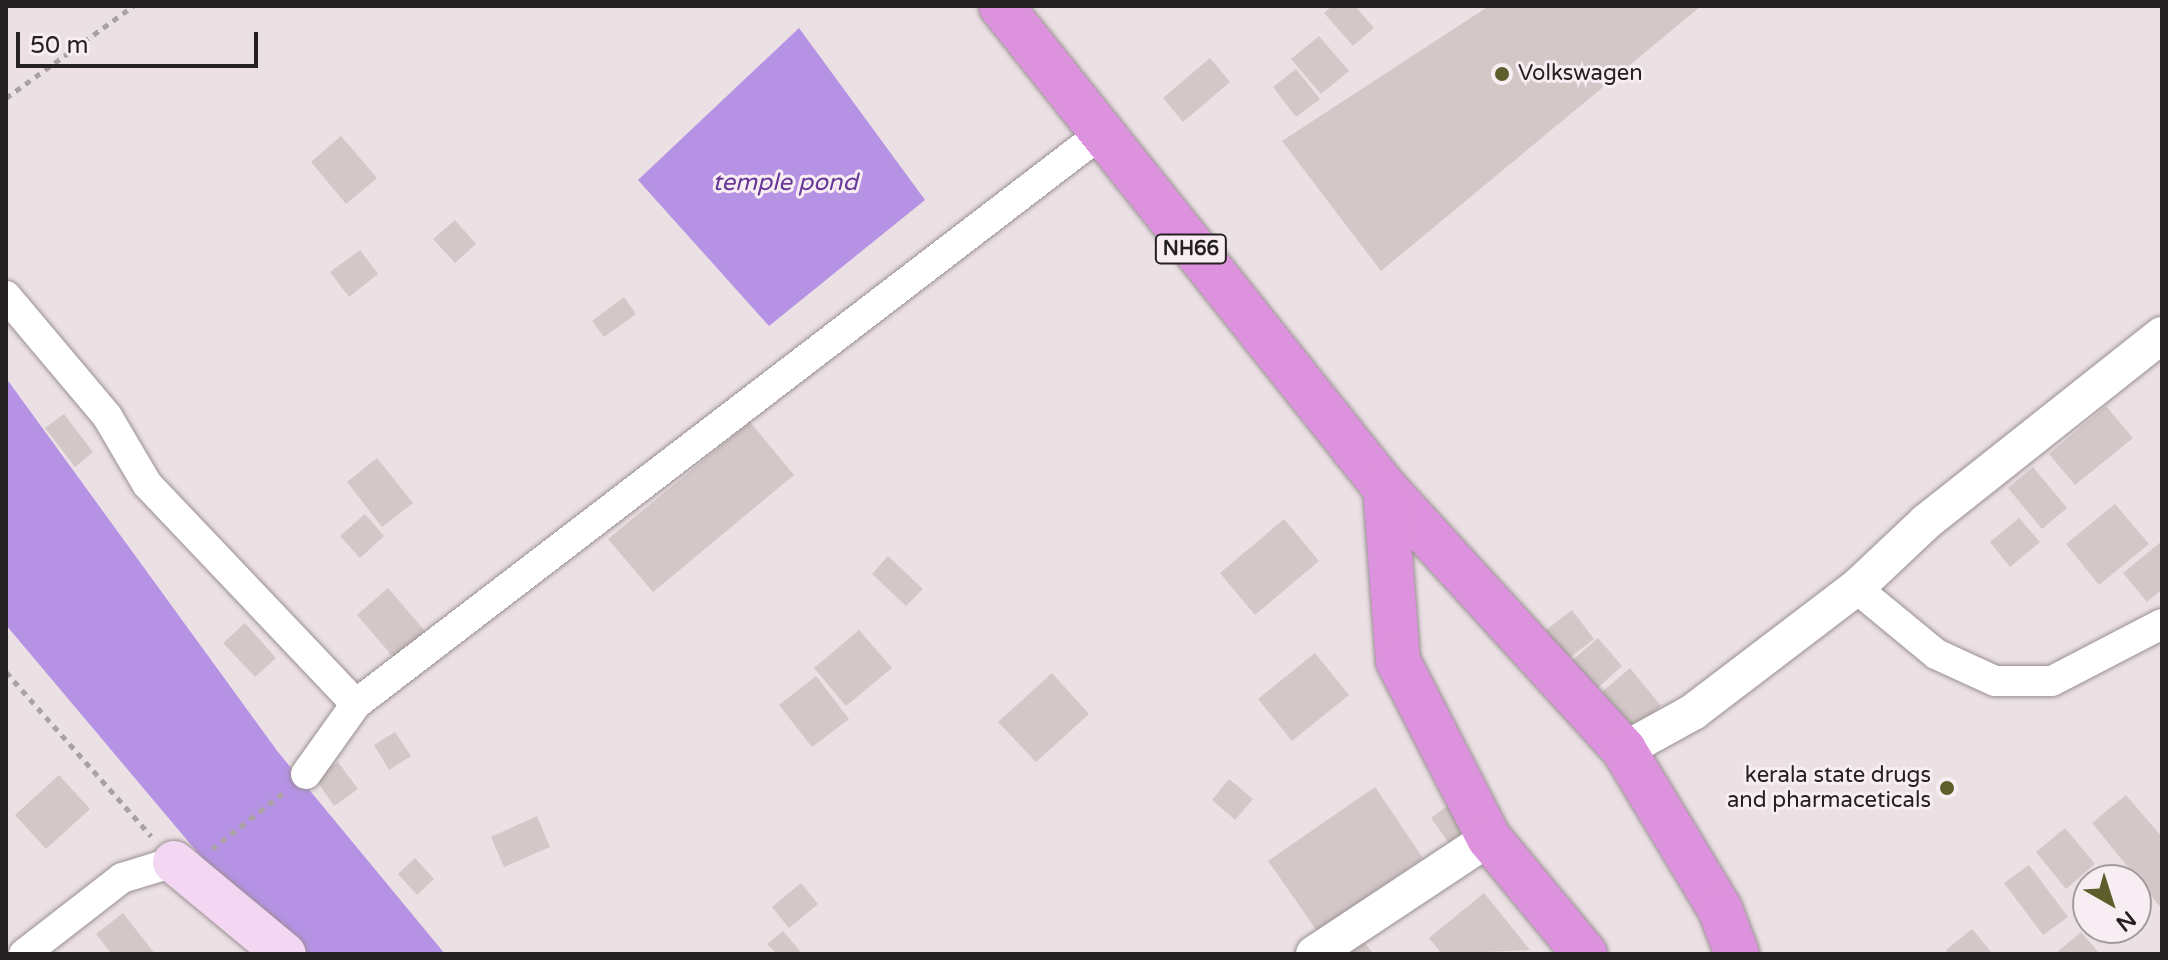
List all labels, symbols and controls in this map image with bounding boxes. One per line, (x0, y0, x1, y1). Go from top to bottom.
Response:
scale bar (20, 16, 262, 66)
text: 50 m (30, 31, 88, 60)
place label: Volkswagen (1518, 61, 1643, 87)
marker: Volkswagen (1493, 65, 1511, 83)
water label: temple pond (712, 169, 858, 197)
road number: NH66 (1153, 233, 1229, 265)
place label: kerala state drugs and pharmaceticals (1727, 762, 1931, 814)
marker: kerala state drugs and pharmaceticals (1938, 779, 1956, 797)
north arrow (2072, 864, 2152, 944)
text: N (2111, 905, 2141, 937)

